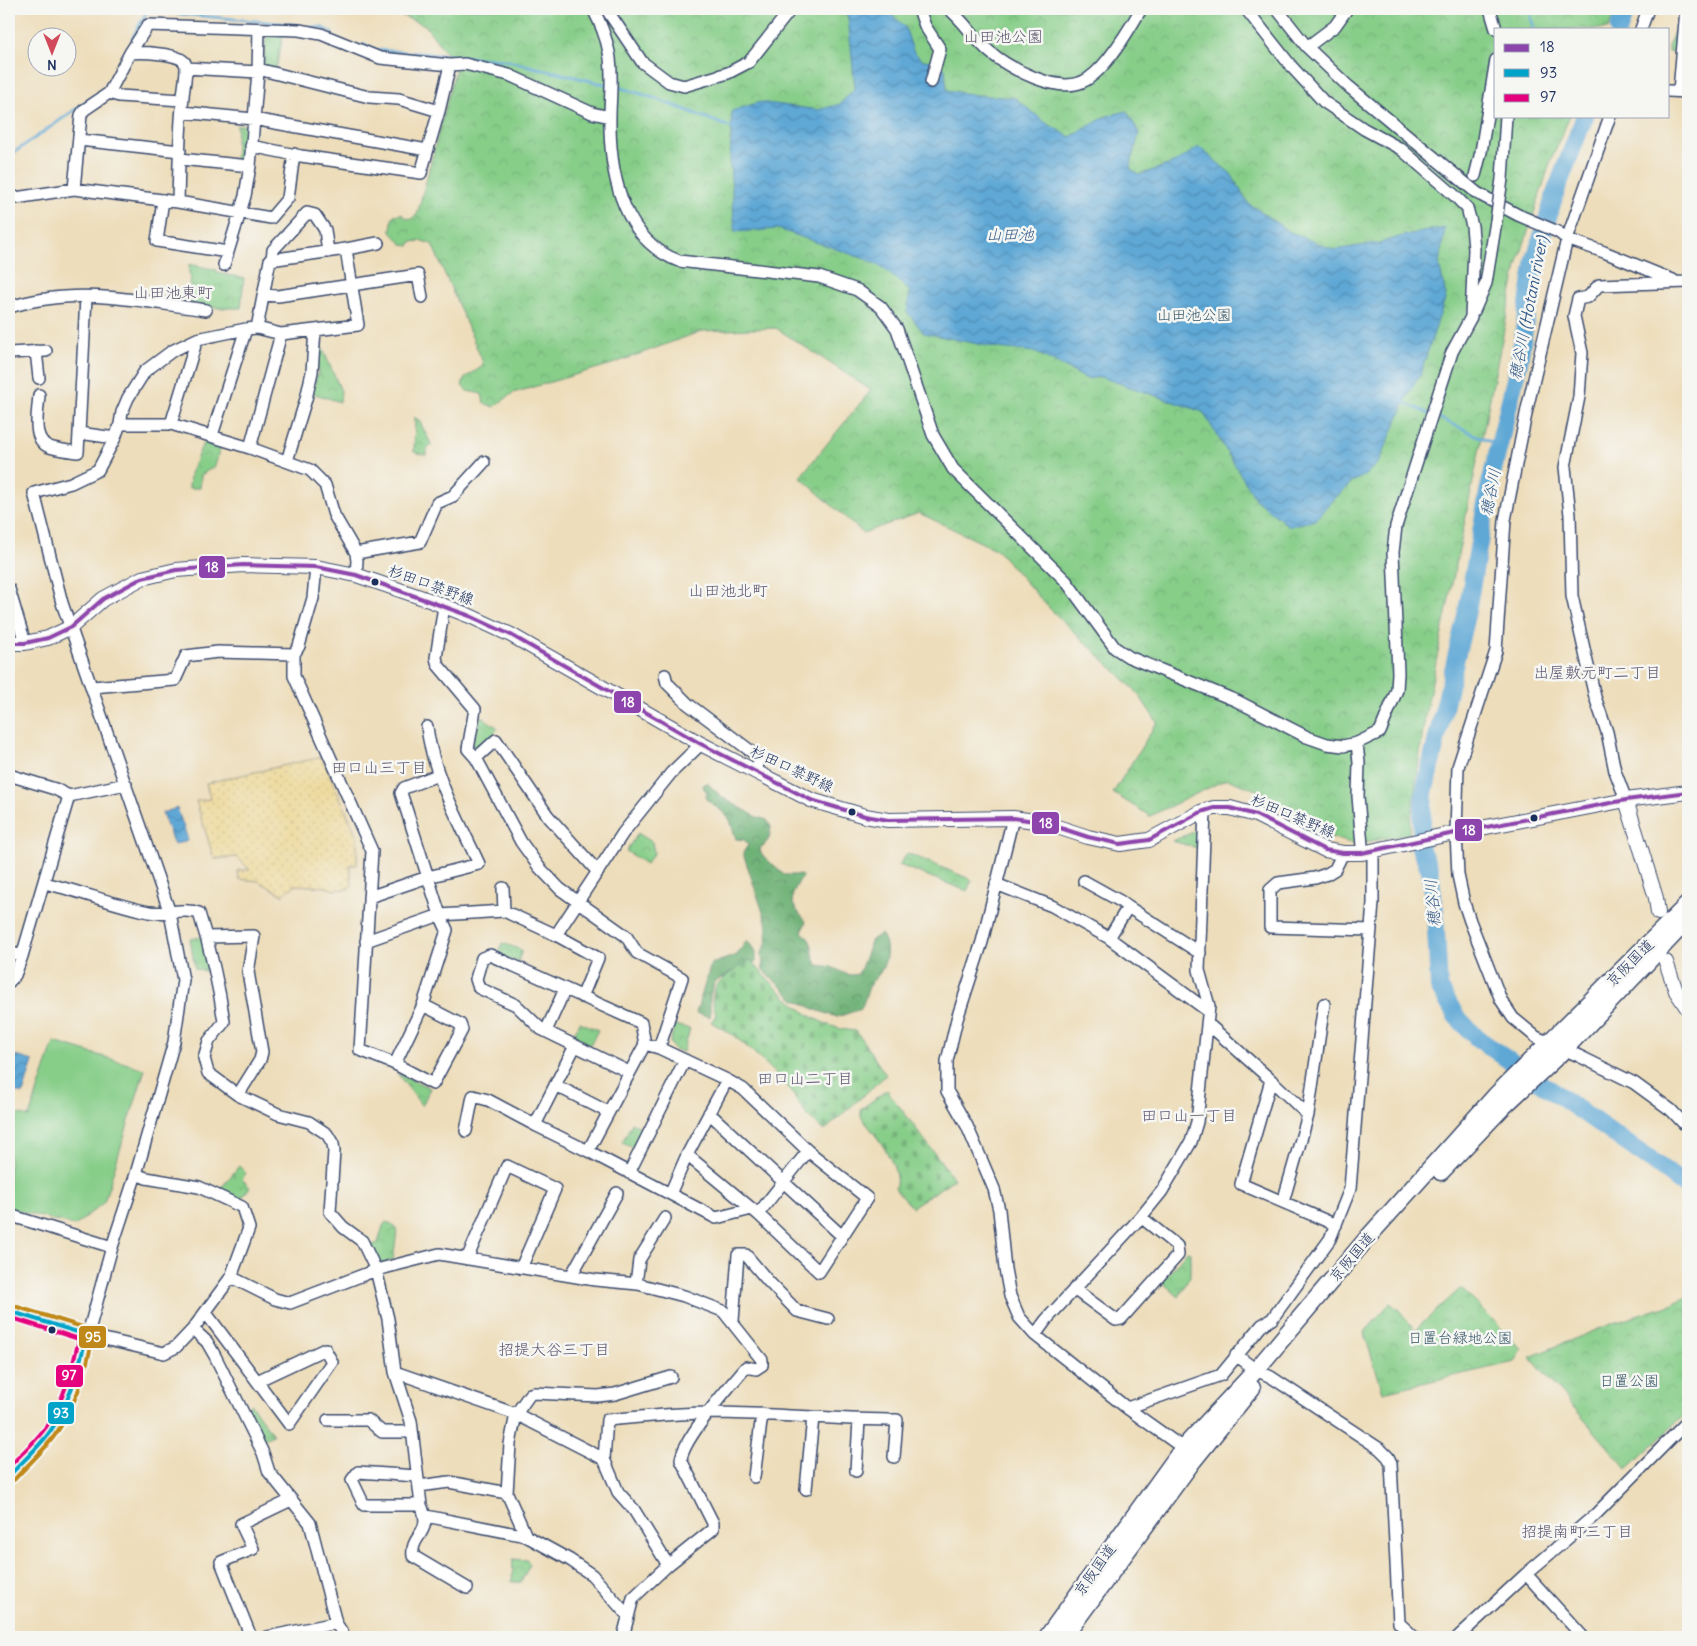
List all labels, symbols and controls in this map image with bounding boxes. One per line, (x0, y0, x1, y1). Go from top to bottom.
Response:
district label: 山田池公園 (963, 26, 1043, 46)
north arrow (28, 28, 78, 78)
legend (1494, 28, 1670, 118)
text: 18 (1540, 37, 1555, 56)
text: N (47, 56, 57, 74)
text: 93 (1540, 63, 1557, 82)
text: 97 (1540, 87, 1556, 106)
water label: 山田池 (986, 224, 1035, 244)
water label: 穂谷川 (Hotani river) (1504, 233, 1552, 382)
district label: 山田池東町 (133, 282, 213, 302)
park label: 山田池公園 (1156, 305, 1232, 324)
water label: 穂谷川 (1476, 467, 1504, 517)
line badge: 18 (198, 555, 226, 579)
text: 18 (205, 558, 219, 576)
street label: 杉田口禁野線 (386, 560, 477, 609)
unlabelled marker (370, 577, 380, 587)
district label: 山田池北町 (688, 580, 768, 600)
district label: 出屋敷元町二丁目 (1533, 662, 1661, 682)
line badge: 18 (613, 690, 642, 714)
text: 18 (621, 693, 635, 711)
street label: 杉田口禁野線 (747, 741, 837, 796)
district label: 田口山三丁目 (331, 757, 427, 777)
street label: 杉田口禁野線 (1248, 789, 1338, 842)
unlabelled marker (847, 807, 857, 817)
line badge: 18 (1031, 811, 1060, 835)
unlabelled marker (1529, 813, 1539, 823)
text: 18 (1039, 814, 1053, 832)
line badge: 18 (1454, 818, 1483, 842)
text: 18 (1462, 821, 1476, 839)
water label: 穂谷川 (1420, 878, 1444, 928)
street label: 京阪国道 (1602, 935, 1658, 991)
district label: 田口山二丁目 (757, 1068, 853, 1088)
district label: 田口山一丁目 (1141, 1105, 1237, 1125)
street label: 京阪国道 (1325, 1228, 1378, 1286)
unlabelled marker (47, 1325, 57, 1335)
line badge: 95 (78, 1325, 107, 1349)
text: 95 (85, 1328, 101, 1346)
park label: 日置台緑地公園 (1407, 1328, 1513, 1347)
district label: 招提大谷三丁目 (498, 1339, 610, 1359)
line badge: 97 (55, 1364, 84, 1388)
text: 97 (62, 1366, 77, 1384)
park label: 日置公園 (1599, 1371, 1659, 1390)
line badge: 93 (47, 1401, 75, 1425)
text: 93 (53, 1404, 69, 1422)
district label: 招提南町三丁目 (1521, 1521, 1633, 1541)
street label: 京阪国道 (1069, 1540, 1120, 1600)

